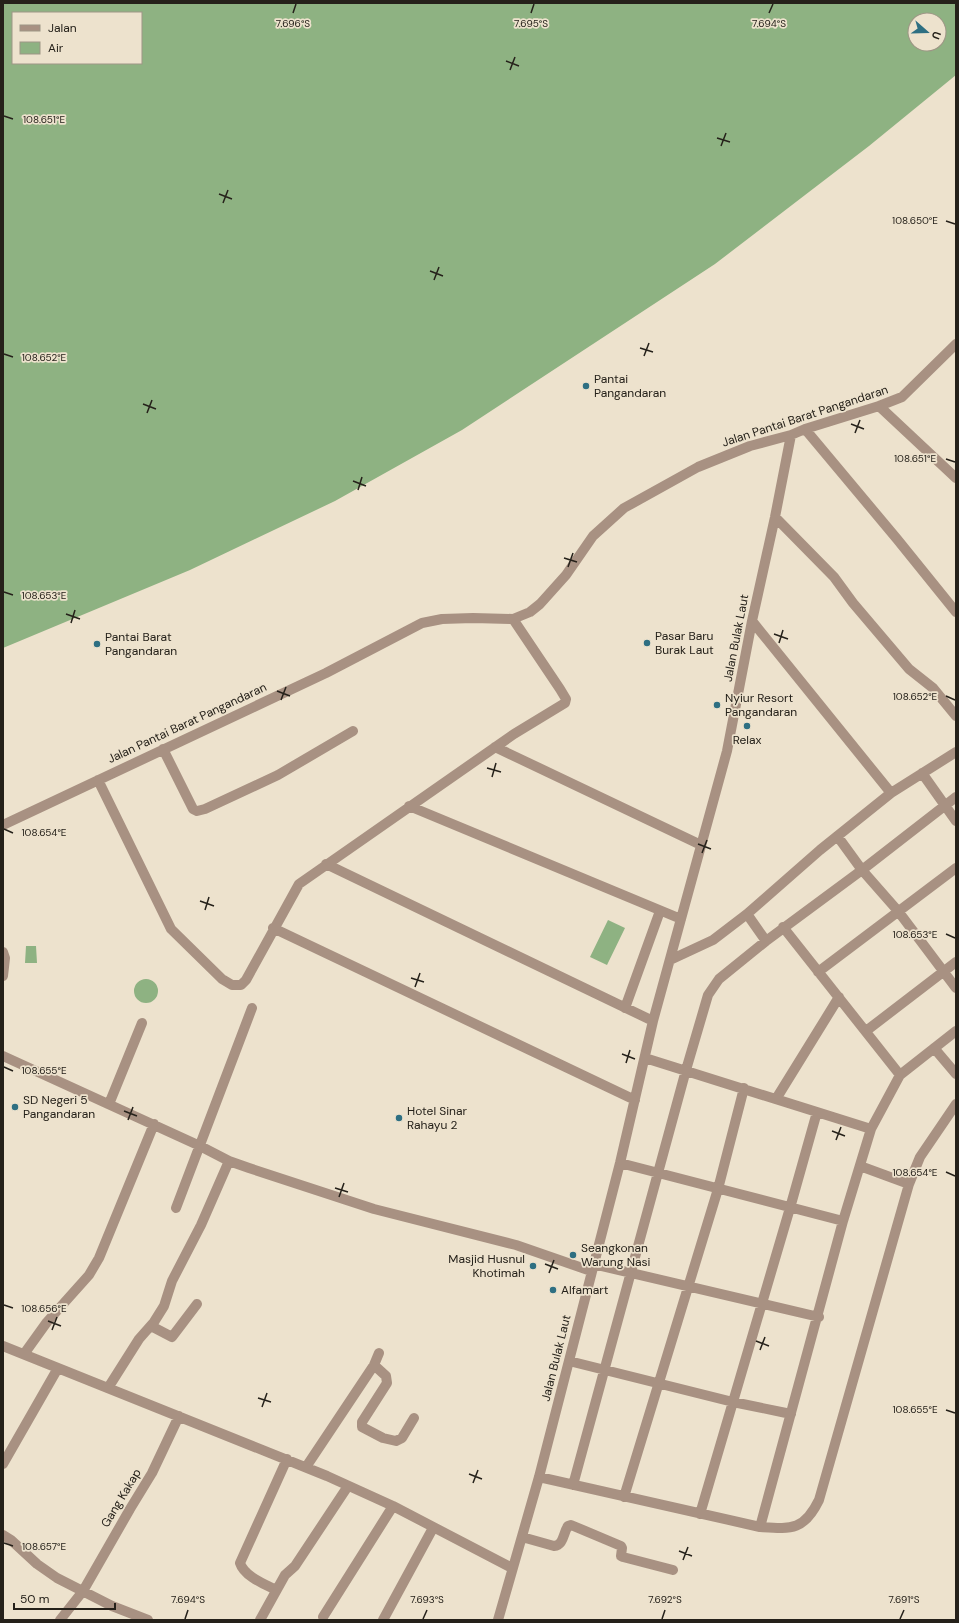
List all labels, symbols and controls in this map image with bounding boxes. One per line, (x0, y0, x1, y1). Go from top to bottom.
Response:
legend (12, 12, 142, 64)
north arrow (907, 12, 947, 52)
text: 7.696°S (276, 17, 310, 30)
text: 7.695°S (514, 17, 548, 30)
text: 7.694°S (752, 17, 786, 30)
text: Jalan (48, 20, 77, 36)
text: U (929, 29, 944, 41)
text: Air (48, 40, 64, 56)
text: 108.651°E (23, 113, 65, 126)
text: 108.650°E (892, 214, 938, 227)
text: 108.652°E (22, 351, 67, 364)
place label: Pantai Pangandaran (594, 371, 666, 401)
marker: Pantai Pangandaran (581, 381, 591, 391)
street label: Jalan Pantai Barat Pangandaran (720, 382, 890, 450)
text: 108.651°E (894, 452, 936, 465)
text: 108.653°E (22, 589, 67, 602)
street label: Jalan Bulak Laut (720, 593, 752, 683)
place label: Pasar Baru Burak Laut (655, 628, 714, 658)
place label: Pantai Barat Pangandaran (105, 629, 177, 659)
marker: Pasar Baru Burak Laut (642, 638, 652, 648)
marker: Pantai Barat Pangandaran (92, 639, 102, 649)
street label: Jalan Pantai Barat Pangandaran (105, 679, 269, 767)
place label: Nyiur Resort Pangandaran (725, 690, 797, 720)
text: 108.652°E (893, 690, 938, 703)
marker: Nyiur Resort Pangandaran (712, 700, 722, 710)
marker: Relax (742, 721, 752, 731)
place label: Relax (733, 732, 761, 748)
text: 108.654°E (21, 826, 67, 839)
text: 108.653°E (893, 928, 938, 941)
text: 108.655°E (21, 1064, 67, 1077)
place label: SD Negeri 5 Pangandaran (23, 1092, 95, 1122)
marker: SD Negeri 5 Pangandaran (10, 1102, 20, 1112)
place label: Hotel Sinar Rahayu 2 (407, 1103, 468, 1133)
marker: Hotel Sinar Rahayu 2 (394, 1113, 404, 1123)
text: 108.654°E (892, 1166, 938, 1179)
place label: Seangkonan Warung Nasi (581, 1240, 650, 1270)
marker: Seangkonan Warung Nasi (568, 1250, 578, 1260)
place label: Masjid Husnul Khotimah (448, 1251, 525, 1281)
marker: Masjid Husnul Khotimah (528, 1261, 538, 1271)
place label: Alfamart (561, 1282, 609, 1298)
marker: Alfamart (548, 1285, 558, 1295)
text: 108.656°E (21, 1302, 67, 1315)
street label: Jalan Bulak Laut (537, 1313, 575, 1403)
text: 108.655°E (892, 1403, 938, 1416)
street label: Gang Kakap (97, 1466, 145, 1530)
text: 108.657°E (22, 1540, 66, 1553)
scale bar (14, 1585, 115, 1611)
text: 50 m (20, 1591, 49, 1607)
text: 7.694°S (171, 1593, 205, 1606)
text: 7.693°S (410, 1593, 444, 1606)
text: 7.692°S (648, 1593, 682, 1606)
text: 7.691°S (889, 1593, 920, 1606)

